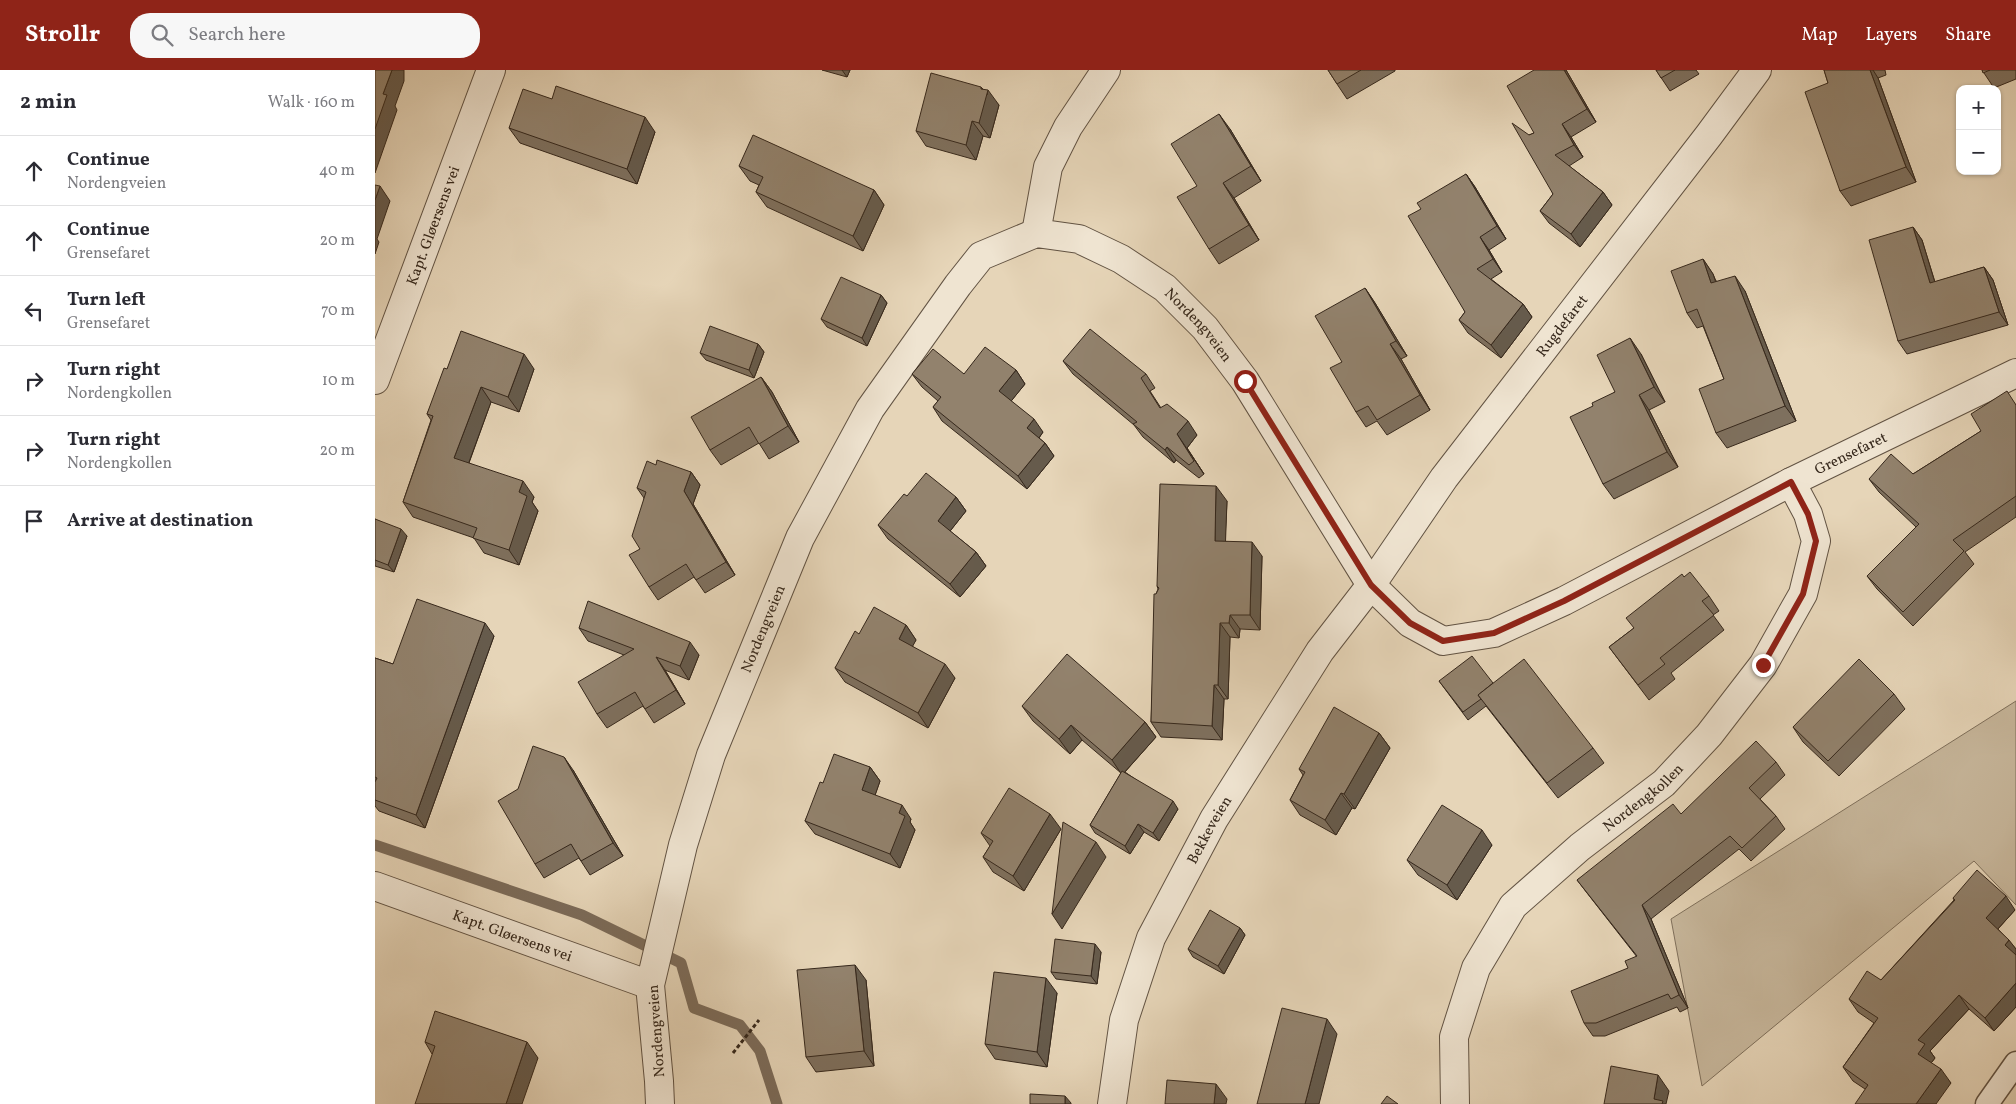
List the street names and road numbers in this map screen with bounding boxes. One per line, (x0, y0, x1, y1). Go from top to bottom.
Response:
street label: Kapt. Gløersens vei (402, 163, 466, 289)
street label: Nordengveien (1159, 284, 1236, 367)
street label: Rugdefaret (1532, 291, 1594, 362)
street label: Grensefaret (1811, 428, 1891, 481)
street label: Nordengveien (737, 582, 792, 676)
street label: Nordengkollen (1599, 759, 1689, 838)
street label: Bekkeveien (1183, 792, 1238, 868)
street label: Kapt. Gløersens vei (449, 906, 575, 968)
street label: Nordengveien (644, 984, 671, 1078)

